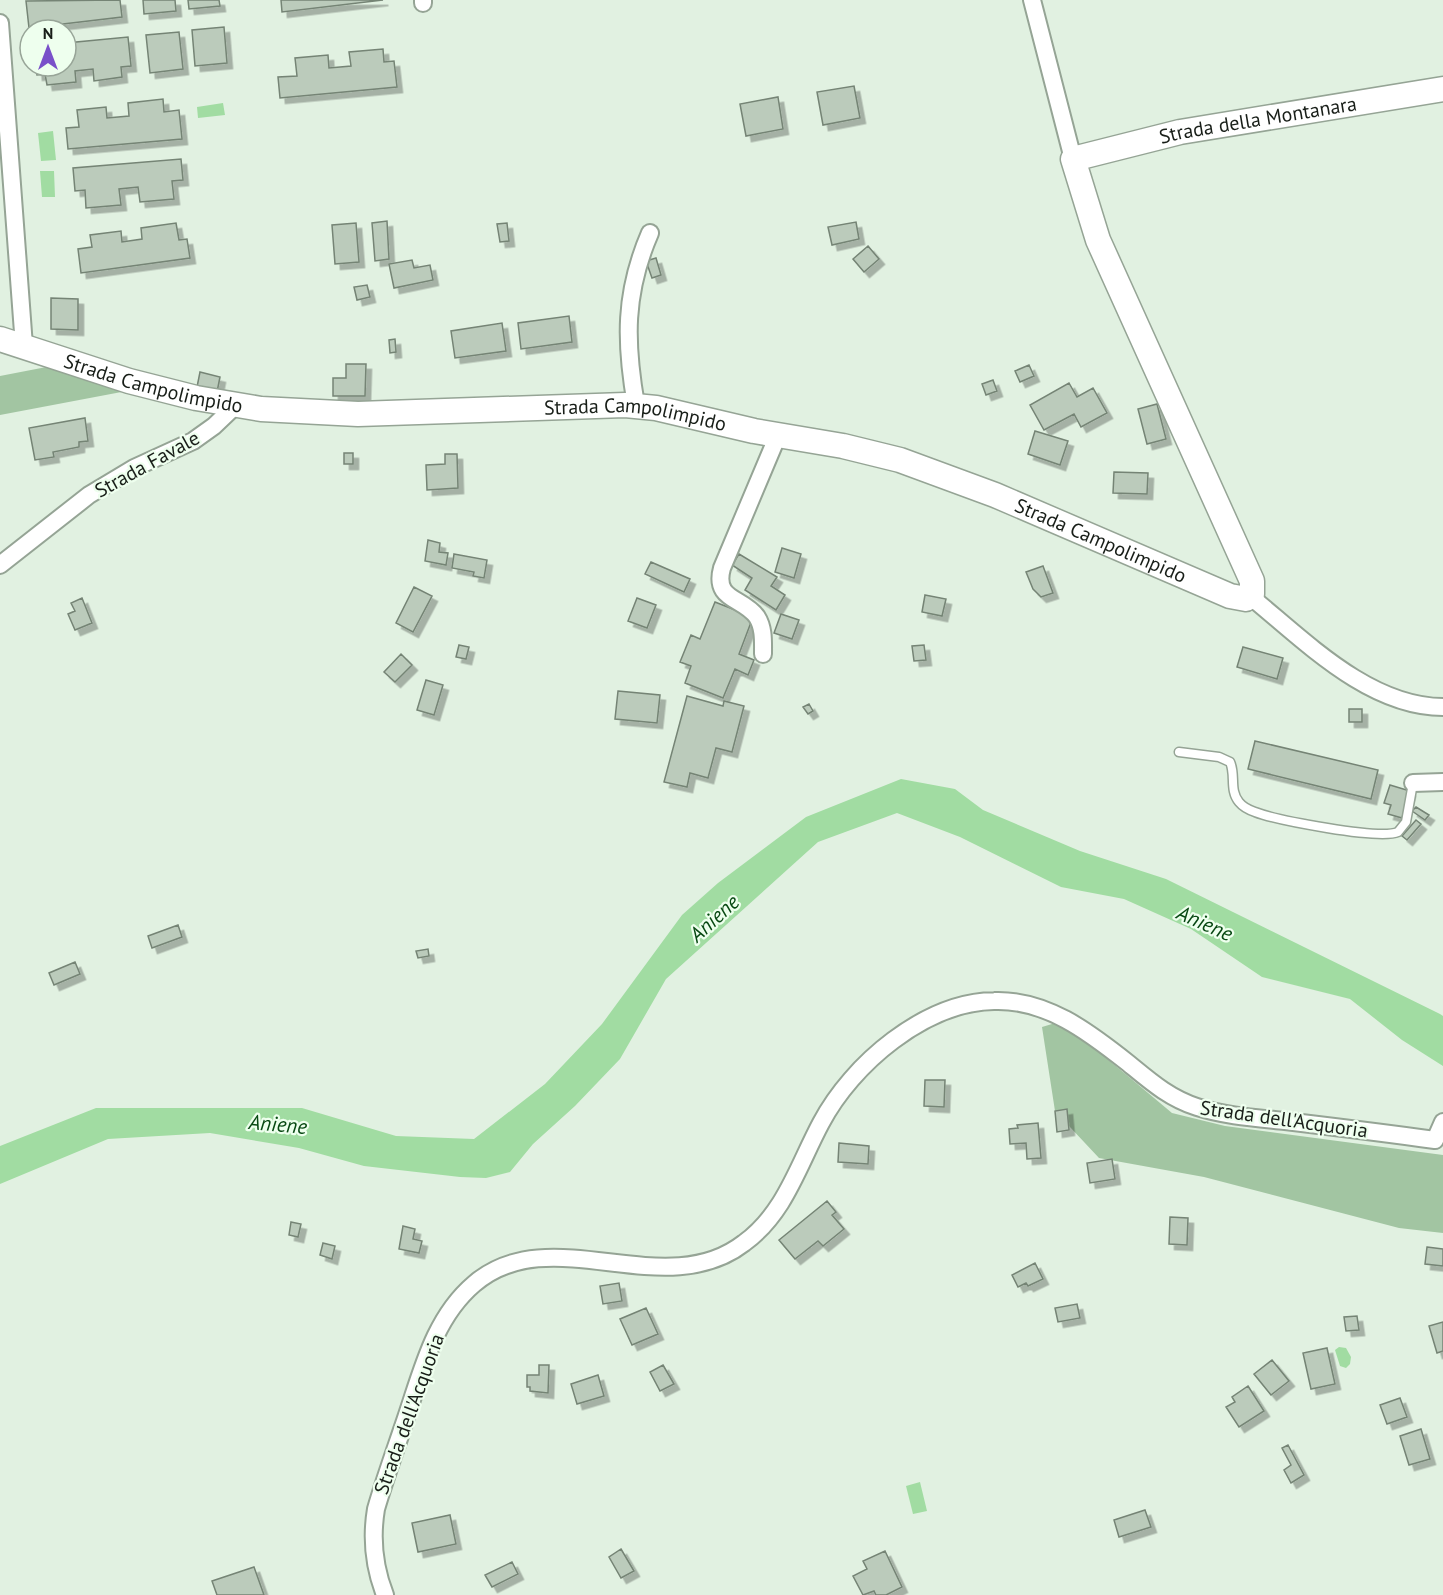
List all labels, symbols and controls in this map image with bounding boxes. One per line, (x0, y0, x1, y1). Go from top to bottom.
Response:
north arrow (18, 18, 78, 78)
text: N (43, 23, 53, 43)
street label: Strada della Montanara (1156, 90, 1359, 150)
street label: Strada Campolimpido (61, 348, 245, 419)
street label: Strada Campolimpido (544, 392, 729, 437)
street label: Strada Favale (90, 425, 204, 503)
street label: Strada Campolimpido (1011, 492, 1190, 589)
water label: Aniene (682, 888, 745, 948)
water label: Aniene (1172, 898, 1237, 947)
street label: Strada dell'Acquoria (1199, 1094, 1369, 1144)
water label: Aniene (247, 1108, 309, 1140)
street label: Strada dell'Acquoria (368, 1330, 450, 1498)

